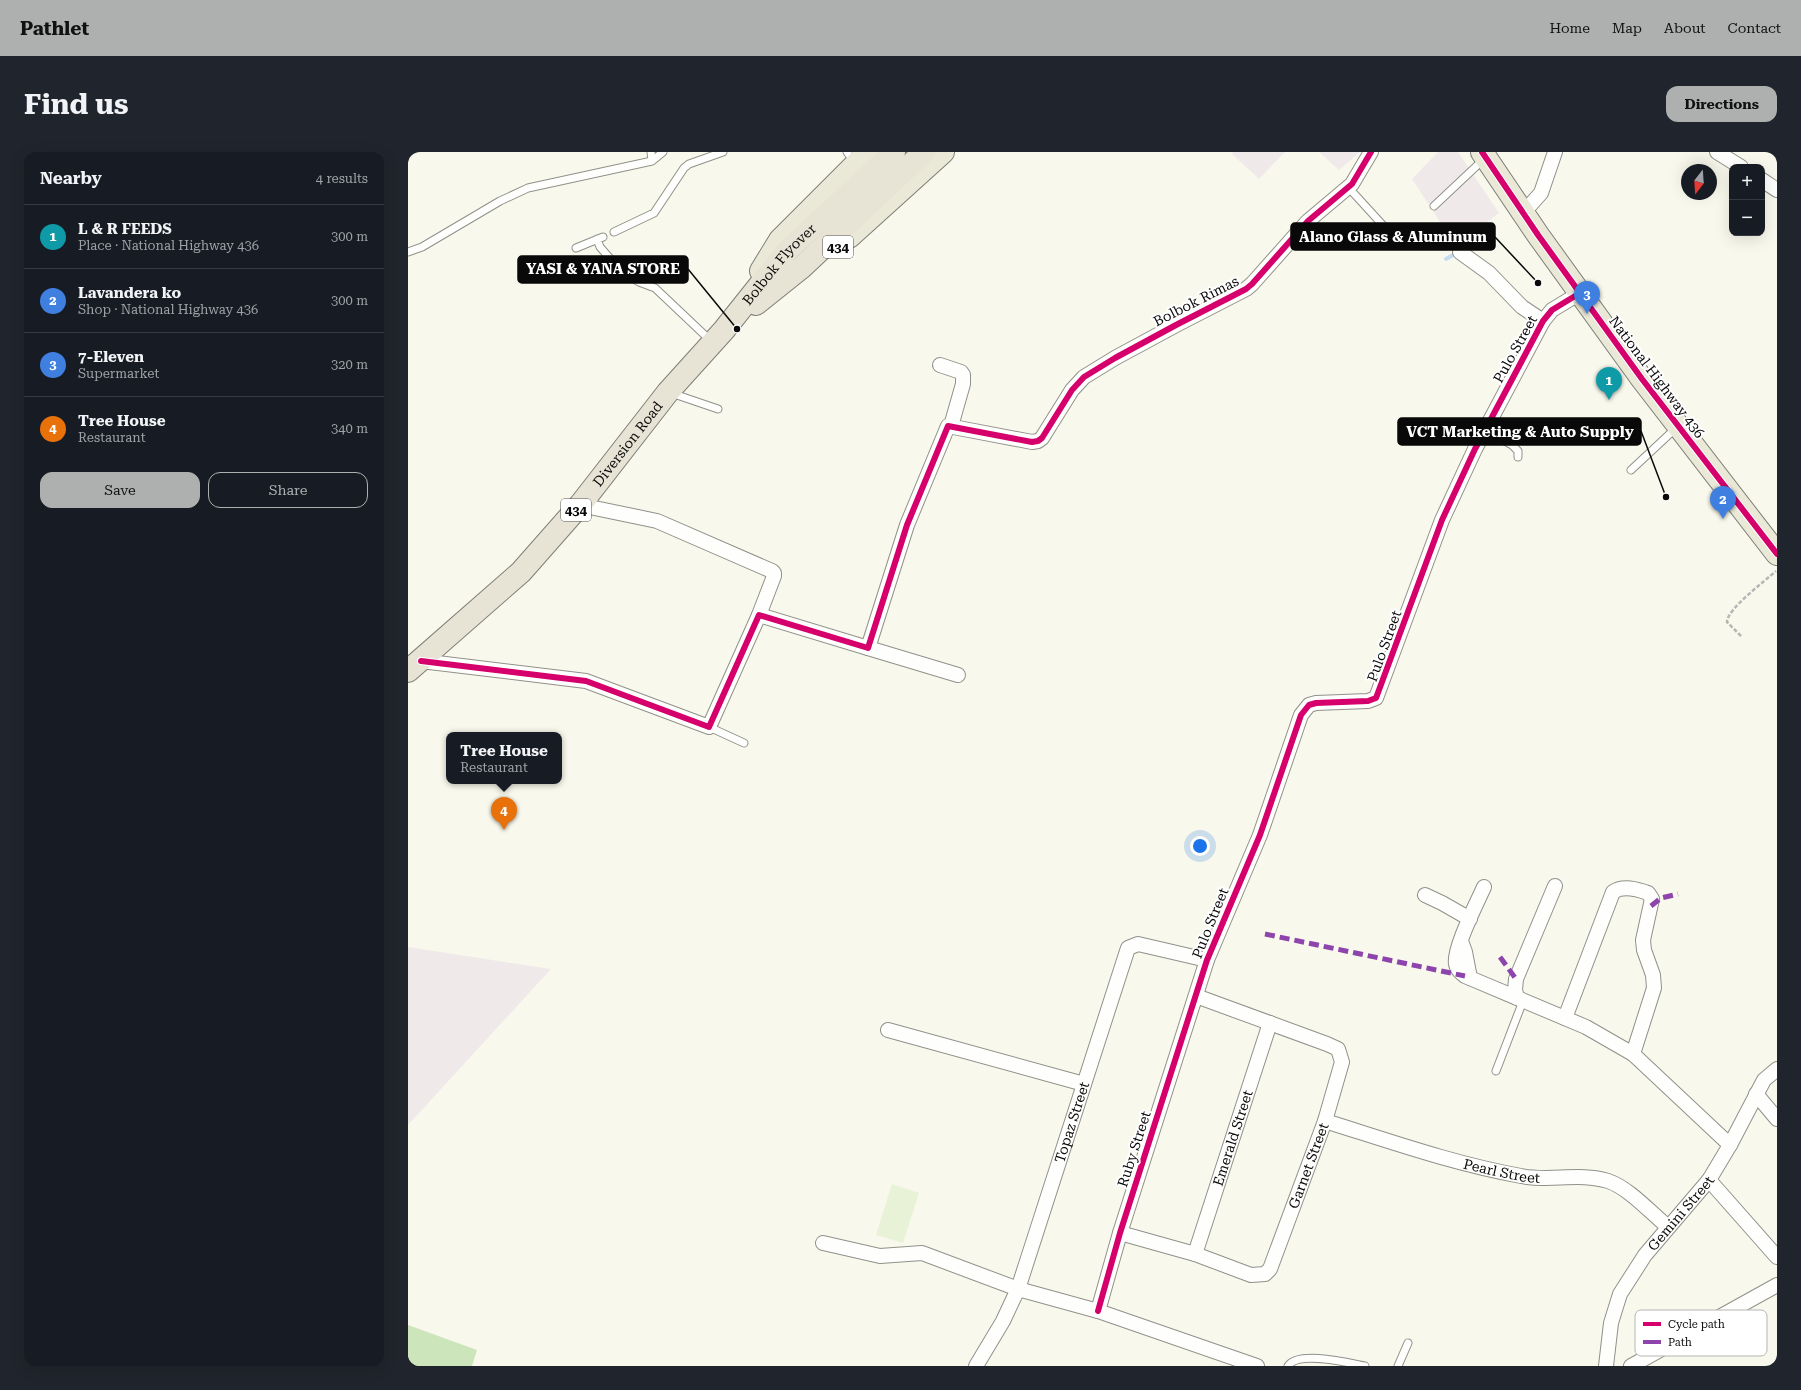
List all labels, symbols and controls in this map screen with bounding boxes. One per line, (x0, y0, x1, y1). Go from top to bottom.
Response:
text: Pathlet (20, 17, 89, 40)
text: Home (1549, 20, 1590, 36)
text: Map (1612, 20, 1642, 36)
text: About (1664, 20, 1706, 36)
text: Contact (1728, 20, 1781, 36)
button: Directions (1666, 86, 1777, 122)
text: Find us (24, 88, 128, 121)
north arrow (1681, 164, 1717, 200)
map controls (1729, 164, 1765, 236)
button: + (1729, 164, 1765, 200)
text: Nearby (40, 168, 102, 188)
text: 4 results (316, 171, 368, 186)
button: − (1729, 200, 1765, 236)
text: L & R FEEDS (78, 220, 172, 238)
street label: Bolbok Flyover (739, 220, 819, 308)
callout: Alano Glass & Aluminum (1291, 223, 1495, 250)
text: Alano Glass & Aluminum (1299, 228, 1487, 246)
text: 1 (49, 229, 57, 244)
text: 300 m (331, 229, 368, 244)
road number: 434 (823, 236, 853, 258)
text: Place · National Highway 436 (78, 238, 259, 253)
callout: YASI & YANA STORE (518, 256, 688, 283)
text: YASI & YANA STORE (526, 260, 680, 278)
street label: Bolbok Rimas (1151, 272, 1242, 329)
pin: 3 (1574, 281, 1600, 314)
text: Lavandera ko (78, 284, 181, 302)
text: 2 (49, 293, 57, 308)
text: 300 m (331, 293, 368, 308)
text: Shop · National Highway 436 (78, 302, 258, 317)
street label: Pulo Street (1490, 313, 1540, 385)
street label: National Highway 436 (1606, 313, 1708, 441)
text: 7-Eleven (78, 348, 144, 366)
text: 3 (49, 357, 57, 372)
text: 320 m (331, 357, 368, 372)
text: Supermarket (78, 366, 159, 381)
pin: 1 (1596, 367, 1622, 400)
street label: Diversion Road (590, 398, 666, 490)
text: Tree House (78, 412, 166, 430)
callout: VCT Marketing & Auto Supply (1398, 418, 1641, 445)
text: 4 (49, 421, 57, 436)
text: 340 m (331, 421, 368, 436)
text: VCT Marketing & Auto Supply (1406, 423, 1634, 441)
text: Restaurant (78, 430, 146, 445)
button: Save (40, 472, 200, 508)
button: Share (208, 472, 368, 508)
pin: 2 (1710, 486, 1736, 519)
road number: 434 (561, 499, 591, 521)
street label: Pulo Street (1364, 608, 1404, 684)
popup (446, 732, 562, 784)
text: Tree House (460, 742, 548, 760)
text: Restaurant (460, 760, 528, 775)
pin: 4 (491, 797, 517, 830)
your location (1190, 836, 1210, 856)
street label: Pulo Street (1189, 885, 1231, 961)
street label: Topaz Street (1051, 1080, 1092, 1165)
street label: Emerald Street (1210, 1088, 1256, 1188)
street label: Ruby Street (1114, 1109, 1154, 1189)
street label: Garnet Street (1285, 1121, 1332, 1211)
street label: Pearl Street (1462, 1156, 1540, 1186)
street label: Gemini Street (1644, 1173, 1717, 1254)
legend (1635, 1310, 1767, 1356)
text: Cycle path (1668, 1318, 1725, 1331)
text: Path (1668, 1336, 1692, 1349)

